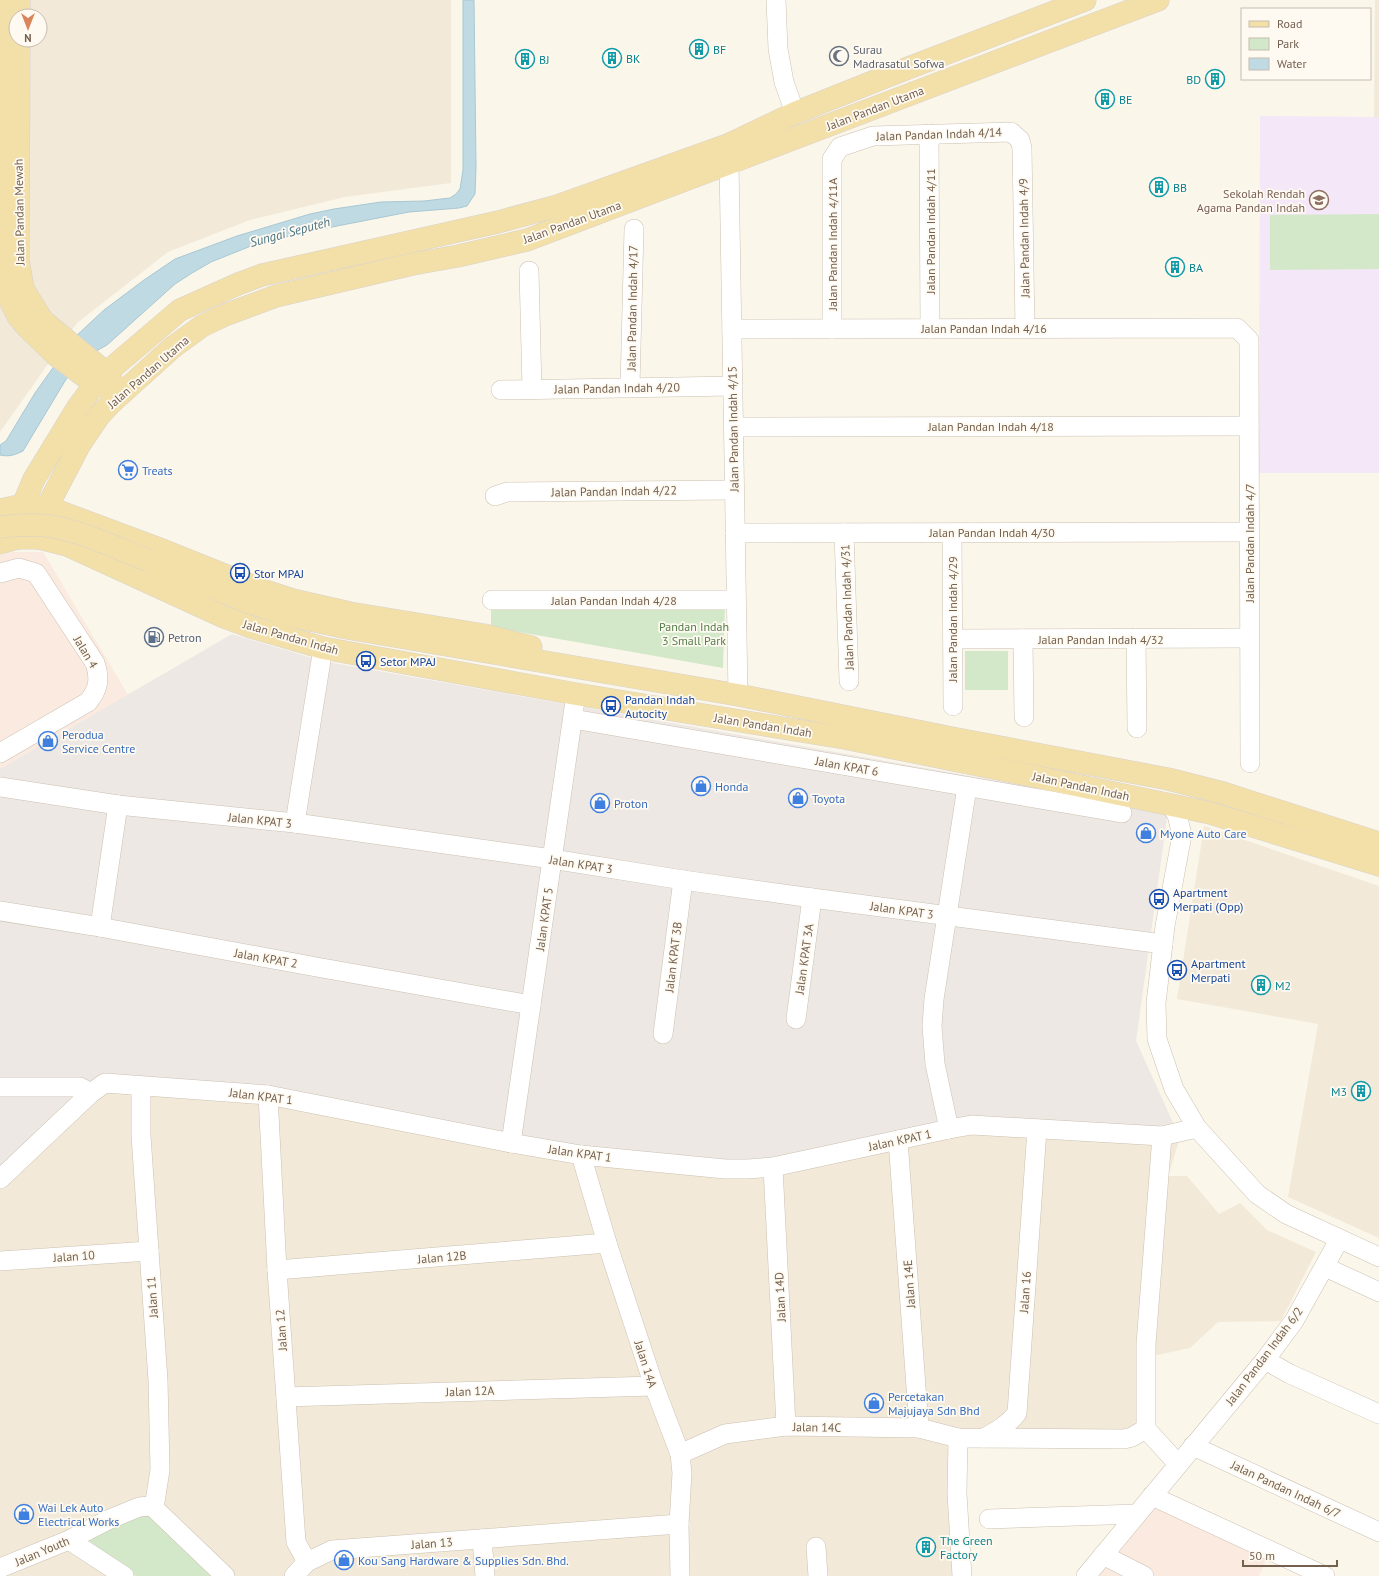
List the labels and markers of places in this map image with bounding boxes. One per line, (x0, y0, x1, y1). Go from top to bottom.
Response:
building icon: BF (688, 38, 710, 60)
place label: BF (713, 42, 726, 57)
place label: Surau Madrasatul Sofwa (853, 42, 944, 71)
mosque icon: Surau Madrasatul Sofwa (828, 45, 850, 67)
building icon: BK (601, 47, 623, 69)
building icon: BJ (514, 48, 536, 70)
place label: BK (626, 51, 640, 66)
place label: BJ (539, 52, 550, 67)
building icon: BD (1204, 68, 1226, 90)
place label: BD (1186, 72, 1201, 87)
building icon: BE (1094, 88, 1116, 110)
place label: BE (1119, 92, 1132, 107)
building icon: BB (1148, 176, 1170, 198)
place label: BB (1173, 180, 1187, 195)
place label: Sekolah Rendah Agama Pandan Indah (1197, 186, 1305, 215)
school or university icon: Sekolah Rendah Agama Pandan Indah (1308, 189, 1330, 211)
building icon: BA (1164, 256, 1186, 278)
place label: BA (1189, 260, 1203, 275)
supermarket icon: Treats (117, 459, 139, 481)
place label: Treats (142, 463, 173, 478)
bus stop icon: Stor MPAJ (229, 562, 251, 584)
place label: Stor MPAJ (254, 566, 304, 581)
fuel station icon: Petron (143, 626, 165, 648)
place label: Petron (168, 630, 202, 645)
bus stop icon: Setor MPAJ (355, 650, 377, 672)
place label: Setor MPAJ (380, 654, 436, 669)
place label: Pandan Indah Autocity (625, 692, 695, 721)
bus stop icon: Pandan Indah Autocity (600, 695, 622, 717)
place label: Perodua Service Centre (62, 727, 135, 756)
shop icon: Perodua Service Centre (37, 730, 59, 752)
shop icon: Honda (690, 775, 712, 797)
place label: Honda (715, 779, 749, 794)
shop icon: Toyota (787, 787, 809, 809)
place label: Toyota (812, 791, 845, 806)
shop icon: Proton (589, 792, 611, 814)
place label: Proton (614, 796, 648, 811)
shop icon: Myone Auto Care (1135, 822, 1157, 844)
place label: Myone Auto Care (1160, 826, 1247, 841)
place label: Apartment Merpati (Opp) (1173, 885, 1243, 914)
bus stop icon: Apartment Merpati (Opp) (1148, 888, 1170, 910)
place label: Apartment Merpati (1191, 956, 1245, 985)
bus stop icon: Apartment Merpati (1166, 959, 1188, 981)
building icon: M2 (1250, 974, 1272, 996)
place label: M2 (1275, 978, 1291, 993)
building icon: M3 (1350, 1080, 1372, 1102)
place label: M3 (1331, 1084, 1347, 1099)
place label: Percetakan Majujaya Sdn Bhd (888, 1389, 980, 1418)
shop icon: Percetakan Majujaya Sdn Bhd (863, 1392, 885, 1414)
place label: Wai Lek Auto Electrical Works (38, 1500, 119, 1529)
shop icon: Wai Lek Auto Electrical Works (13, 1503, 35, 1525)
place label: The Green Factory (940, 1533, 993, 1562)
building icon: The Green Factory (915, 1536, 937, 1558)
shop icon: Kou Sang Hardware & Supplies Sdn. Bhd. (333, 1549, 355, 1571)
place label: Kou Sang Hardware & Supplies Sdn. Bhd. (358, 1553, 569, 1568)

